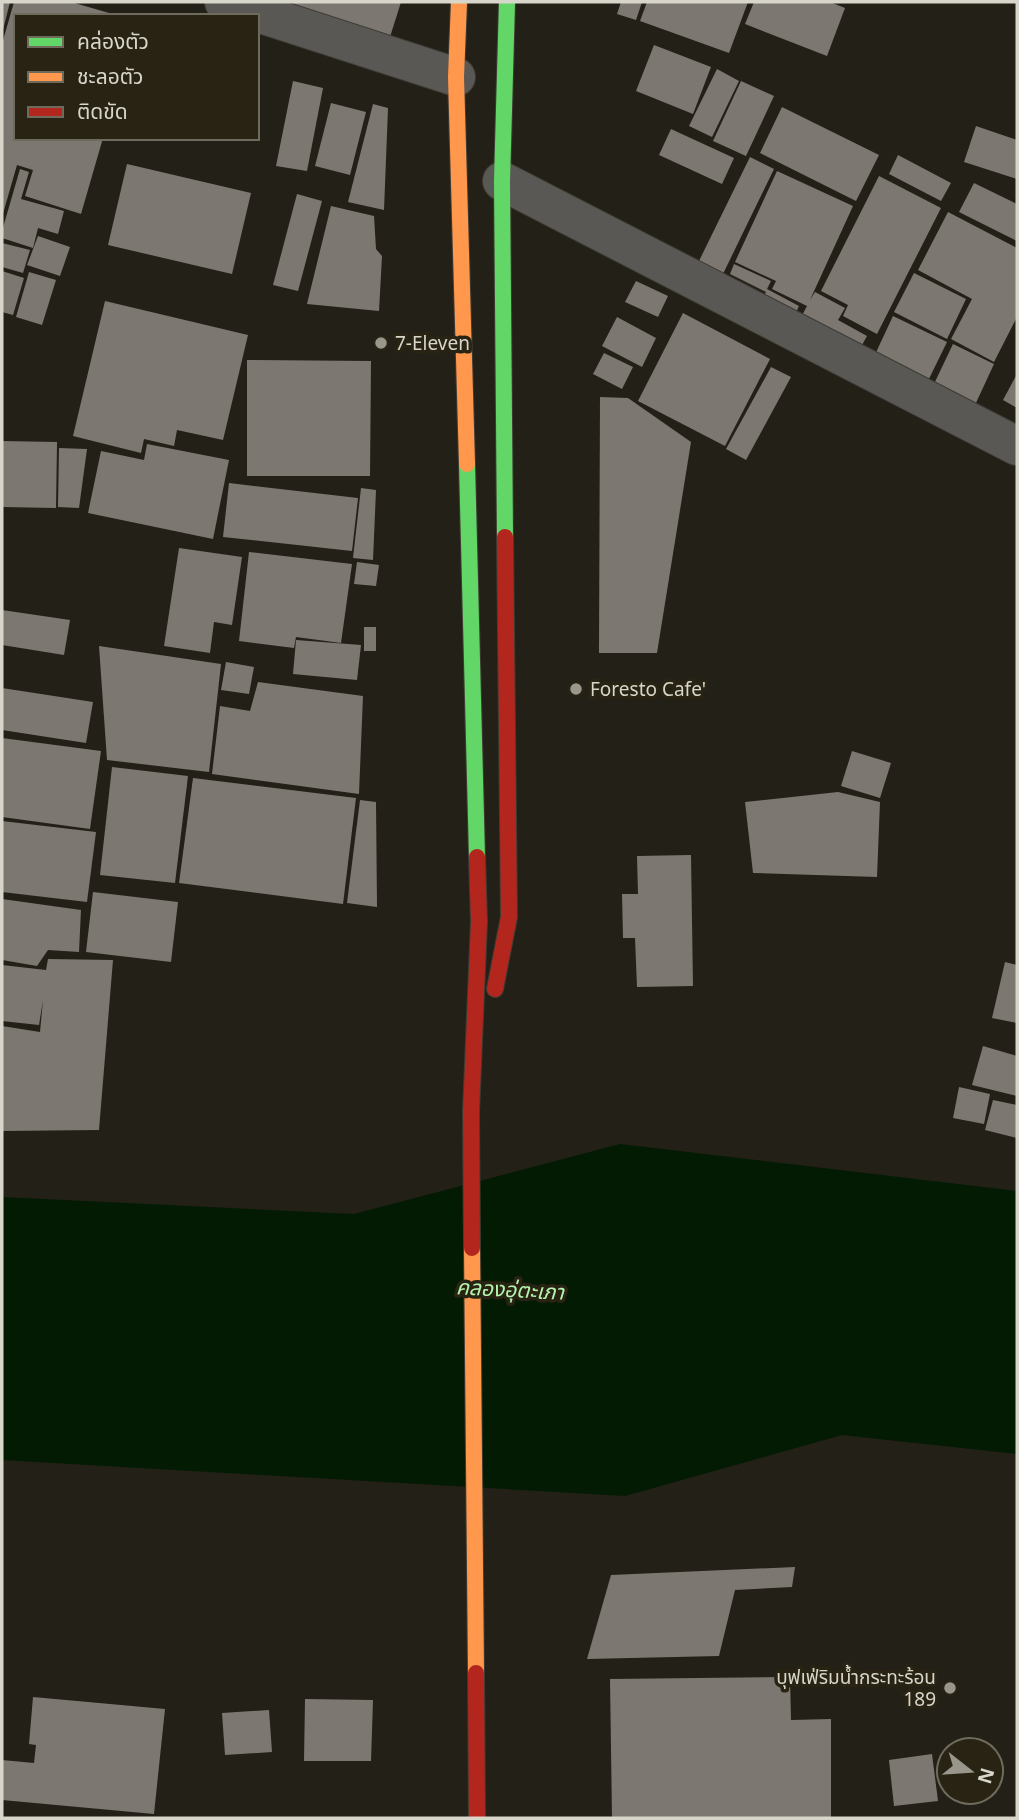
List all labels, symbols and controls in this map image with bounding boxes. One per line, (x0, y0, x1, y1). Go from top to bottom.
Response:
legend (14, 14, 259, 140)
text: คล่องตัว (77, 27, 149, 55)
text: ชะลอตัว (77, 62, 143, 90)
text: ติดขัด (77, 97, 128, 125)
place label: 7-Eleven (395, 330, 470, 356)
marker: 7-Eleven (373, 335, 389, 351)
place label: Foresto Cafe' (590, 676, 706, 702)
marker: Foresto Cafe' (568, 681, 584, 697)
water label: คลองอุ่ตะเภา (455, 1272, 566, 1306)
place label: บุฟเฟ่ริมน้ำกระทะร้อน 189 (776, 1664, 936, 1712)
marker: บุฟเฟ่ริมน้ำกระทะร้อน 189 (942, 1680, 958, 1696)
north arrow (935, 1736, 1005, 1806)
text: N (972, 1765, 1001, 1787)

